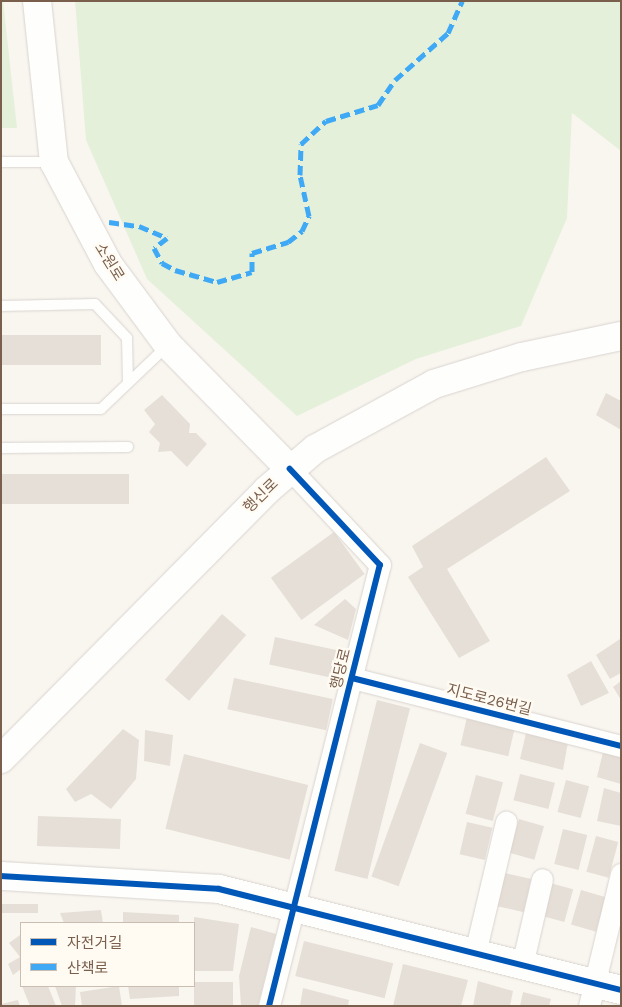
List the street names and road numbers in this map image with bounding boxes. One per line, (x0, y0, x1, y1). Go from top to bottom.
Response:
street label: 소원로 (90, 240, 128, 284)
street label: 행신로 (240, 475, 282, 517)
street label: 행당로 (327, 647, 355, 691)
street label: 지도로26번길 (445, 681, 533, 719)

